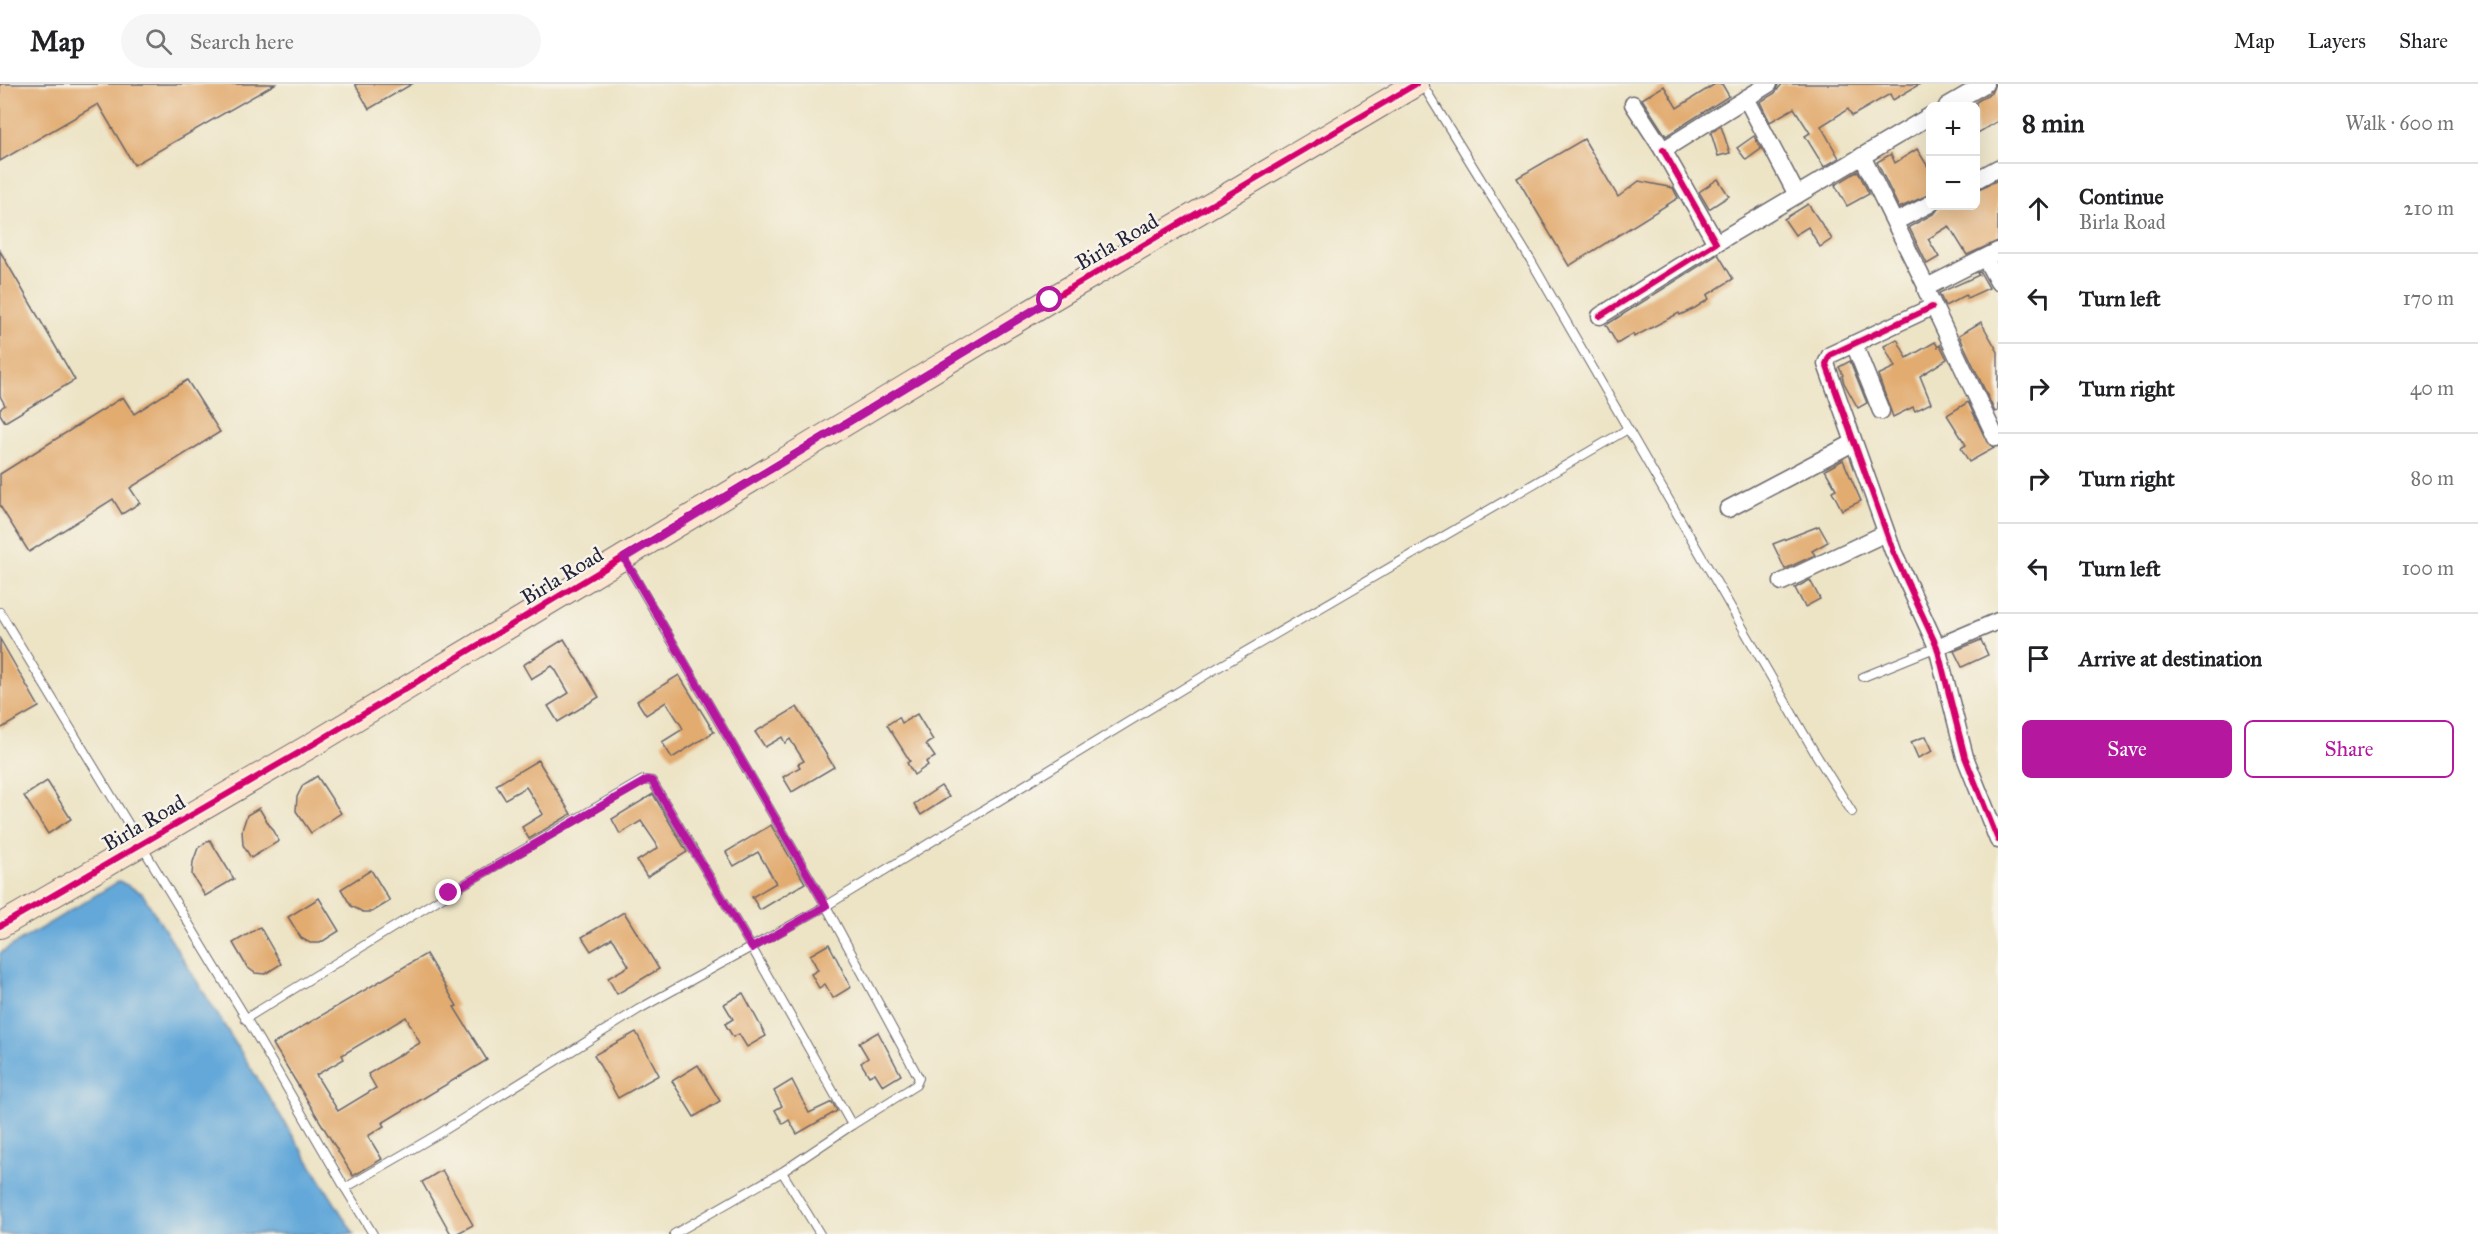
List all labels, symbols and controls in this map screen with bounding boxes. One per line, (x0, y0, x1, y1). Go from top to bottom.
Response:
search box (121, 14, 541, 68)
text: Map (30, 24, 85, 59)
icon: search (142, 25, 175, 58)
text: Search here (190, 28, 294, 55)
text: Map (2234, 28, 2275, 54)
text: Layers (2308, 28, 2366, 54)
text: Share (2399, 28, 2448, 54)
map controls (1926, 102, 1980, 210)
button: + (1926, 102, 1980, 156)
text: 8 min (2022, 107, 2085, 139)
text: Walk · 600 m (2345, 111, 2454, 135)
button: − (1926, 156, 1980, 210)
text: Continue (2079, 183, 2164, 210)
icon: ahead (2022, 192, 2055, 225)
text: 210 m (2404, 196, 2454, 220)
street label: Birla Road (1071, 208, 1163, 276)
text: Birla Road (2079, 210, 2166, 234)
icon: left (2022, 282, 2055, 315)
text: Turn left (2079, 285, 2161, 312)
route start (1036, 286, 1062, 312)
text: 170 m (2403, 286, 2454, 310)
icon: right (2022, 372, 2055, 405)
text: Turn right (2079, 375, 2175, 402)
text: 40 m (2410, 376, 2454, 400)
icon: right (2022, 462, 2055, 495)
text: Turn right (2079, 465, 2175, 492)
text: 80 m (2411, 466, 2454, 490)
street label: Birla Road (516, 541, 608, 611)
icon: left (2022, 552, 2055, 585)
text: Turn left (2079, 555, 2161, 582)
text: 100 m (2402, 556, 2454, 580)
icon: arrive (2022, 642, 2055, 675)
text: Arrive at destination (2079, 645, 2262, 672)
button: Save (2022, 720, 2232, 778)
button: Share (2244, 720, 2454, 778)
street label: Birla Road (98, 789, 190, 857)
route end (435, 879, 461, 905)

